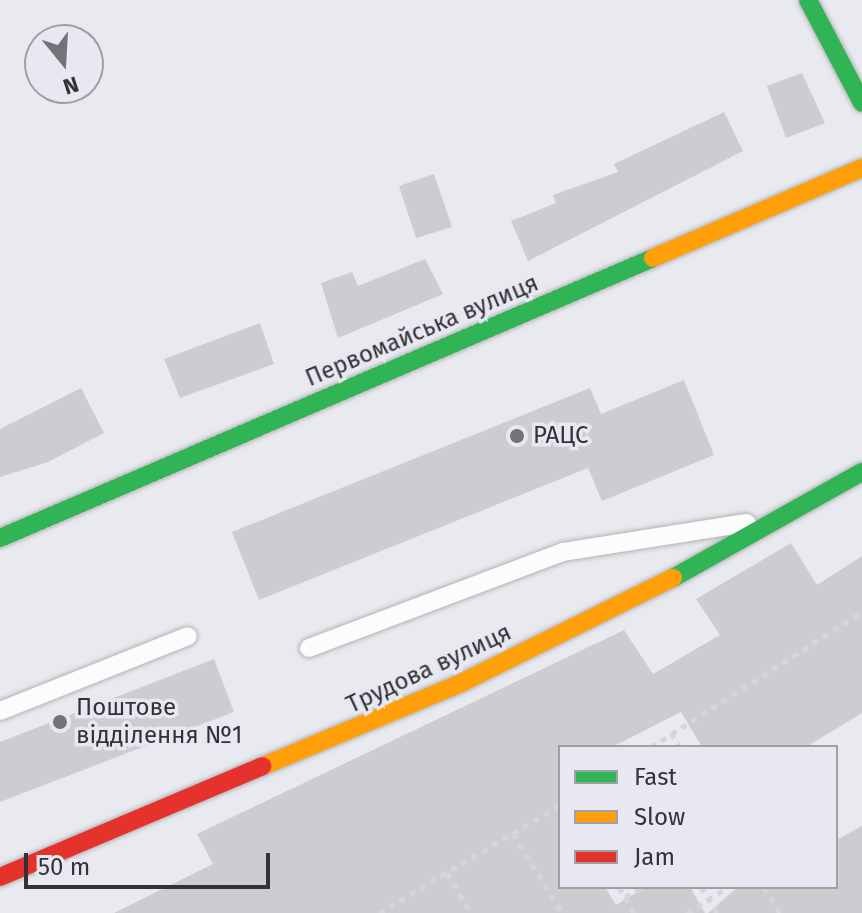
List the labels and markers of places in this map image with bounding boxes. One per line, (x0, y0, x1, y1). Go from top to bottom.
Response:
place label: РАЦС (533, 422, 588, 450)
marker: РАЦС (508, 427, 526, 445)
place label: Поштове відділення №1 (76, 694, 242, 750)
marker: Поштове відділення №1 (51, 713, 69, 731)

